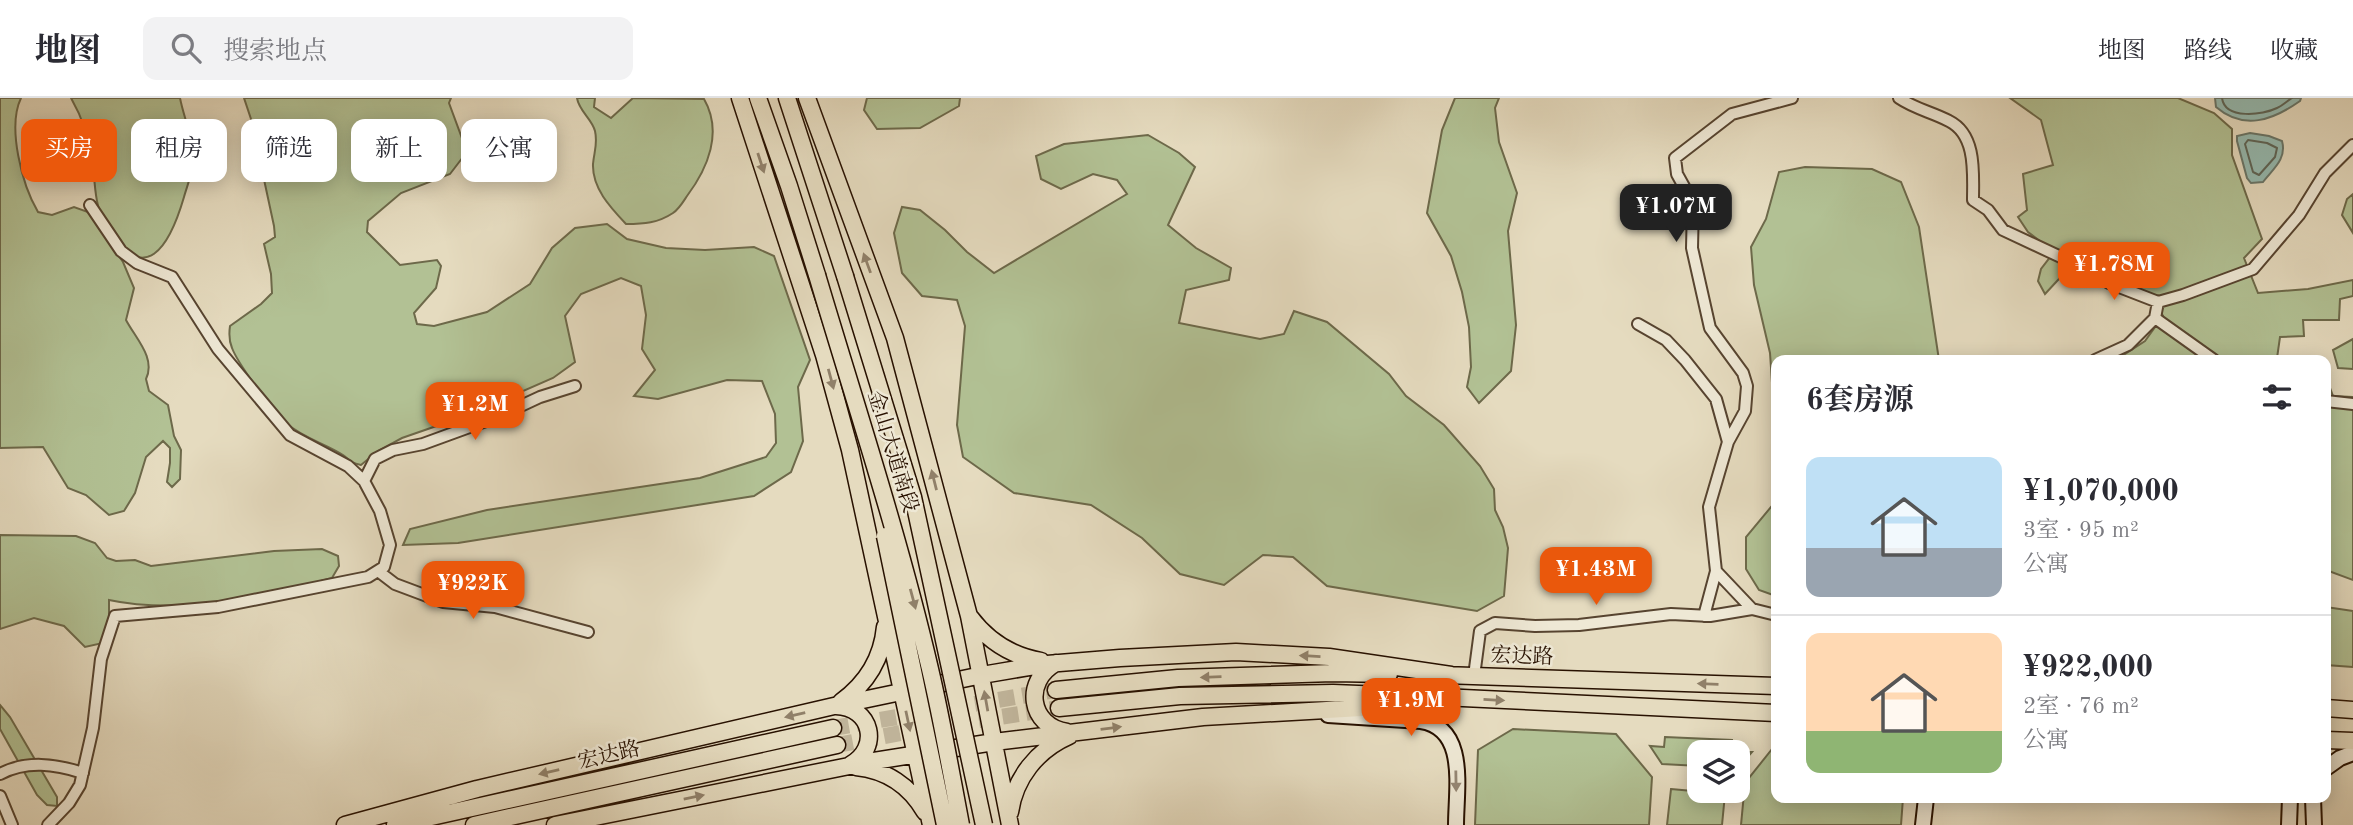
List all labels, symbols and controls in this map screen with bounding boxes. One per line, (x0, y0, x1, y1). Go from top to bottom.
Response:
search box (143, 17, 633, 80)
icon: search (167, 29, 205, 67)
text: 地图 (35, 36, 101, 69)
text: 搜索地点 (223, 39, 327, 65)
text: 地图 (2098, 40, 2146, 64)
text: 路线 (2184, 40, 2232, 64)
text: 收藏 (2270, 40, 2318, 64)
chip: 买房 (21, 119, 117, 182)
chip: 租房 (131, 119, 227, 182)
chip: 筛选 (241, 119, 337, 182)
chip: 新上 (351, 119, 447, 182)
chip: 公寓 (461, 119, 557, 182)
one-way arrow (757, 152, 767, 173)
pin: ¥1.07M (1619, 184, 1733, 244)
text: ¥1.07M (1636, 195, 1716, 218)
pin: ¥1.78M (2057, 242, 2171, 302)
one-way arrow (862, 252, 873, 273)
text: ¥1.78M (2074, 253, 2154, 276)
one-way arrow (826, 369, 836, 390)
icon: filters (2258, 378, 2296, 416)
pin: ¥1.2M (426, 382, 524, 442)
text: 6套房源 (1806, 386, 1913, 416)
street label: 金山大道南段 (864, 388, 922, 515)
text: ¥1.2M (442, 393, 508, 416)
one-way arrow (928, 469, 939, 491)
text: ¥1,070,000 (2023, 477, 2179, 507)
icon: home (1862, 485, 1946, 569)
text: 3室 · 95 m² (2023, 519, 2139, 542)
pin: ¥1.43M (1539, 547, 1653, 607)
text: 公寓 (2023, 553, 2069, 576)
text: ¥1.43M (1556, 558, 1636, 581)
pin: ¥922K (424, 561, 522, 621)
text: ¥922K (437, 572, 509, 595)
one-way arrow (908, 589, 918, 610)
street label: 宏达路 (1490, 643, 1554, 669)
one-way arrow (1299, 650, 1321, 661)
text: ¥922,000 (2023, 653, 2153, 683)
icon: home (1862, 661, 1946, 745)
one-way arrow (1200, 671, 1222, 683)
pin: ¥1.9M (1362, 678, 1460, 738)
one-way arrow (1697, 678, 1719, 690)
text: ¥1.9M (1378, 689, 1444, 712)
one-way arrow (981, 690, 992, 712)
one-way arrow (1483, 694, 1505, 705)
text: 2室 · 76 m² (2023, 695, 2139, 718)
one-way arrow (784, 710, 806, 721)
one-way arrow (903, 710, 914, 732)
one-way arrow (1101, 722, 1123, 733)
text: 公寓 (2023, 729, 2069, 752)
street label: 宏达路 (575, 737, 642, 773)
map controls (1687, 740, 1750, 803)
button: layers (1687, 740, 1750, 803)
one-way arrow (538, 767, 560, 778)
one-way arrow (1450, 771, 1461, 793)
one-way arrow (683, 791, 705, 802)

